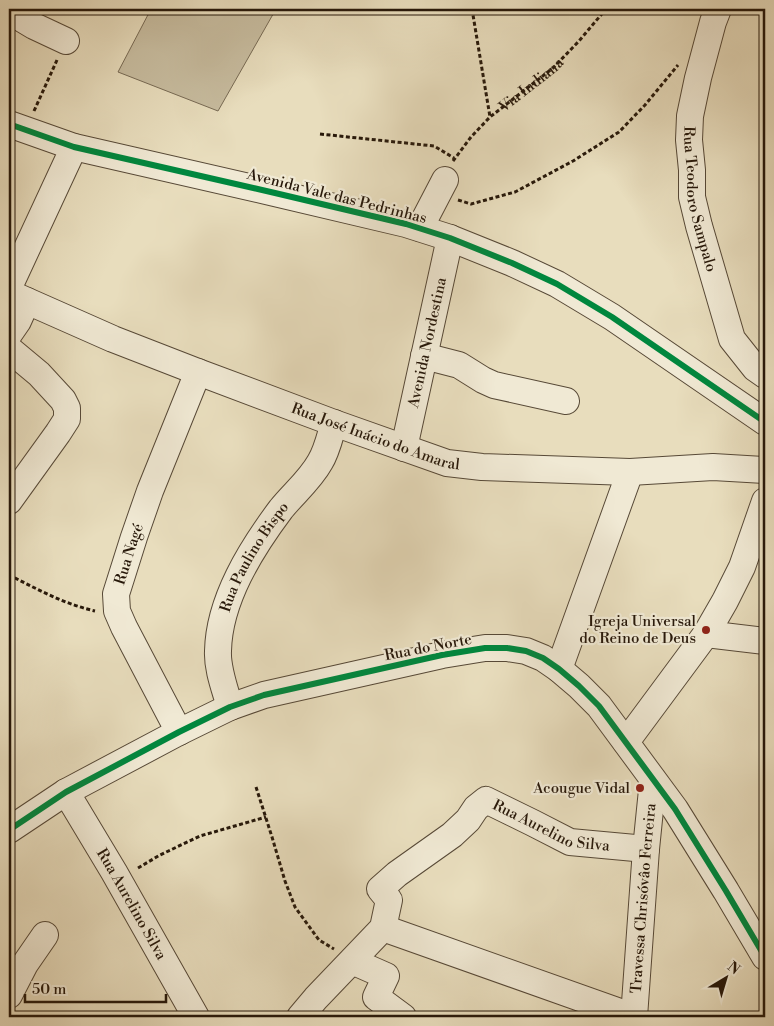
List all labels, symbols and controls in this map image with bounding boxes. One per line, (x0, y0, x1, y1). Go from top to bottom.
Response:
street label: Via Indiana (494, 53, 568, 117)
street label: Rua Teodoro Sampalo (679, 126, 721, 274)
street label: Avenida Vale das Pedrinhas (244, 165, 429, 228)
street label: Avenida Nordestina (404, 275, 451, 411)
street label: Rua José Inácio do Amaral (288, 399, 461, 474)
street label: Rua Paulino Bispo (216, 498, 293, 614)
street label: Rua Nagé (111, 521, 148, 587)
place label: Igreja Universal do Reino de Deus (579, 612, 697, 648)
marker: Igreja Universal do Reino de Deus (700, 624, 712, 636)
street label: Rua do Norte (383, 630, 473, 665)
place label: Acougue Vidal (532, 779, 631, 798)
marker: Acougue Vidal (634, 782, 646, 794)
street label: Rua Aurelino Silva (489, 796, 611, 856)
street label: Travessa Chrisóvâo Ferreira (627, 802, 661, 994)
street label: Rua Aurelino Silva (92, 845, 171, 964)
north arrow (702, 954, 752, 1004)
text: N (723, 958, 743, 979)
scale bar (25, 971, 166, 1003)
text: 50 m (32, 980, 66, 999)

